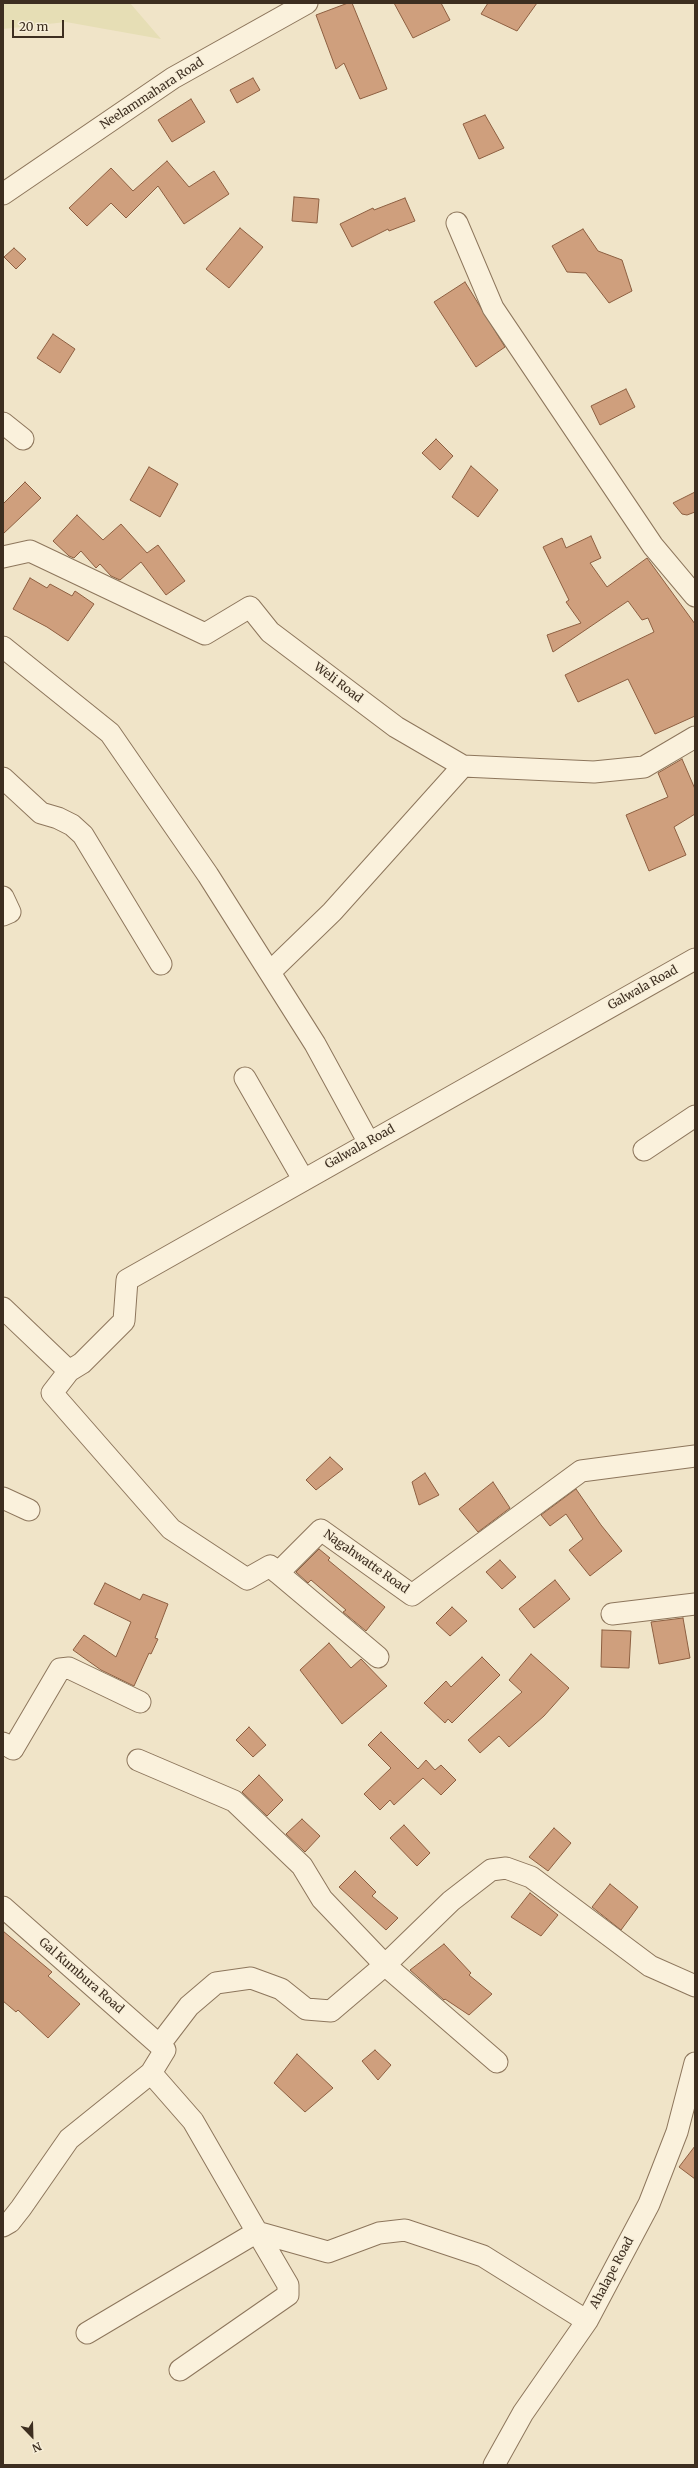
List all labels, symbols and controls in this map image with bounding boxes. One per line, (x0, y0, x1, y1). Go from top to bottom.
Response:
scale bar (14, 12, 66, 38)
text: 20 m (19, 19, 48, 34)
street label: Neelammahara Road (98, 55, 206, 133)
street label: Weli Road (311, 660, 365, 706)
street label: Galwala Road (606, 963, 680, 1013)
street label: Galwala Road (323, 1122, 397, 1172)
street label: Nagahwatte Road (321, 1527, 411, 1597)
street label: Gal Kumbura Road (36, 1935, 126, 2017)
street label: Ahalape Road (587, 2235, 637, 2311)
north arrow (12, 2416, 52, 2456)
text: N (30, 2439, 43, 2455)

